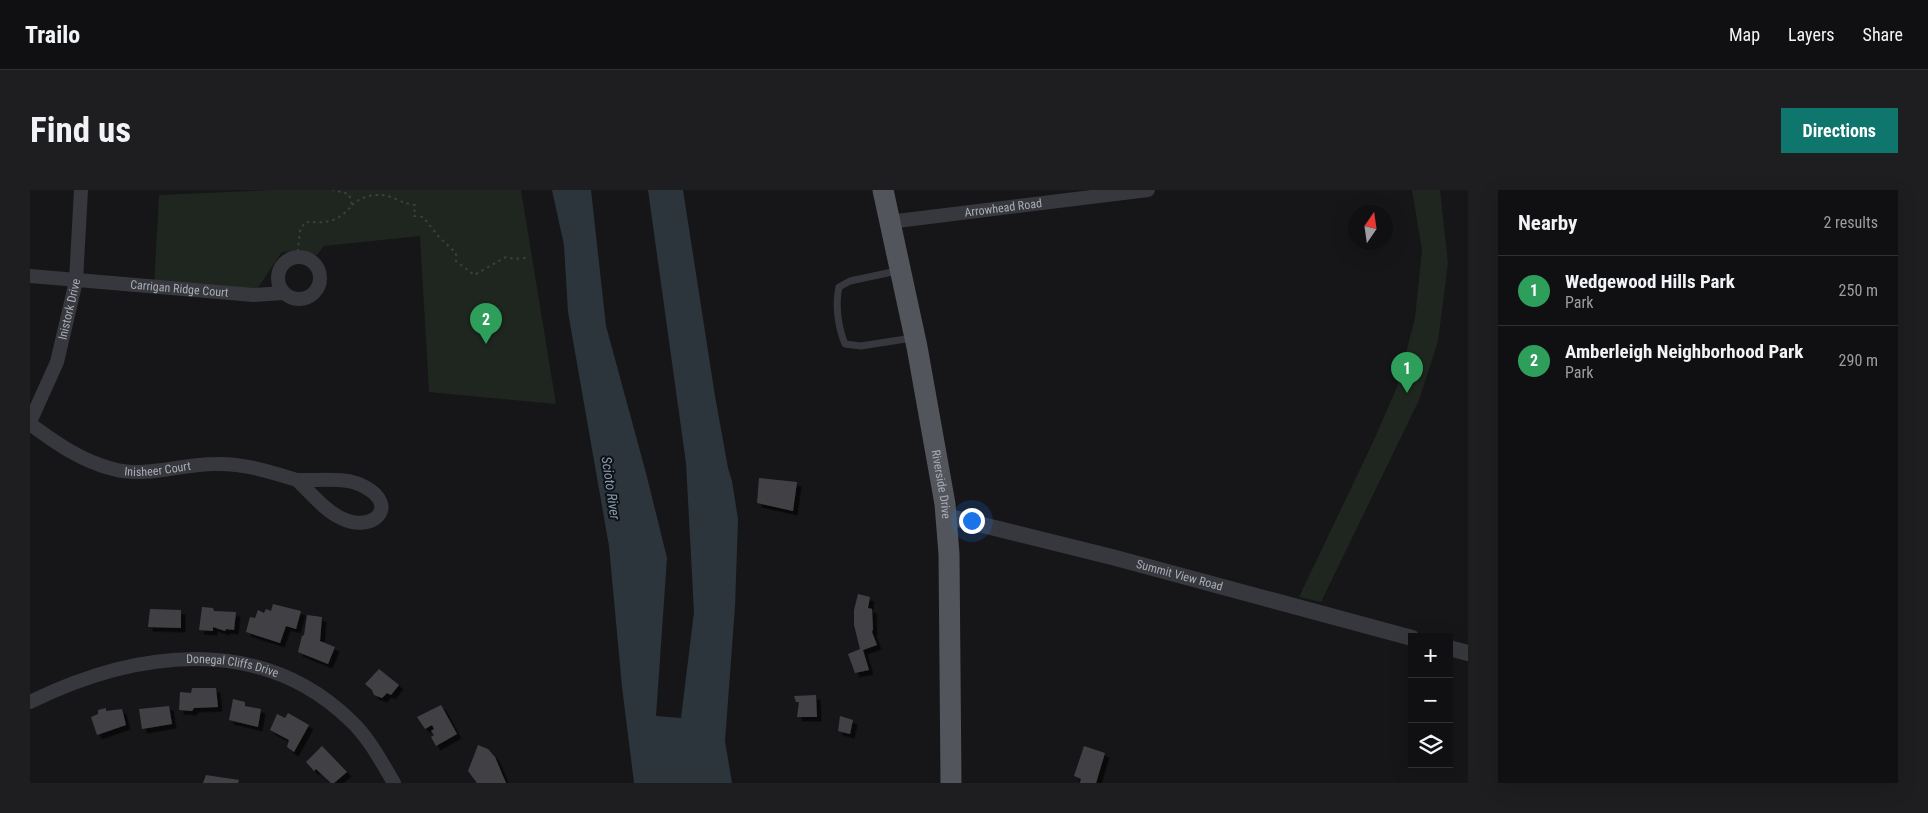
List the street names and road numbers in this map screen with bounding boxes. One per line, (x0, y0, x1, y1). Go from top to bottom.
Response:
street label: Arrowhead Road (964, 196, 1043, 220)
street label: Inistork Drive (55, 277, 83, 341)
street label: Carrigan Ridge Court (130, 278, 230, 300)
street label: Riverside Drive (928, 448, 953, 520)
street label: Inisheer Court (124, 459, 192, 479)
street label: Summit View Road (1135, 557, 1224, 594)
street label: Donegal Cliffs Drive (186, 652, 281, 680)

